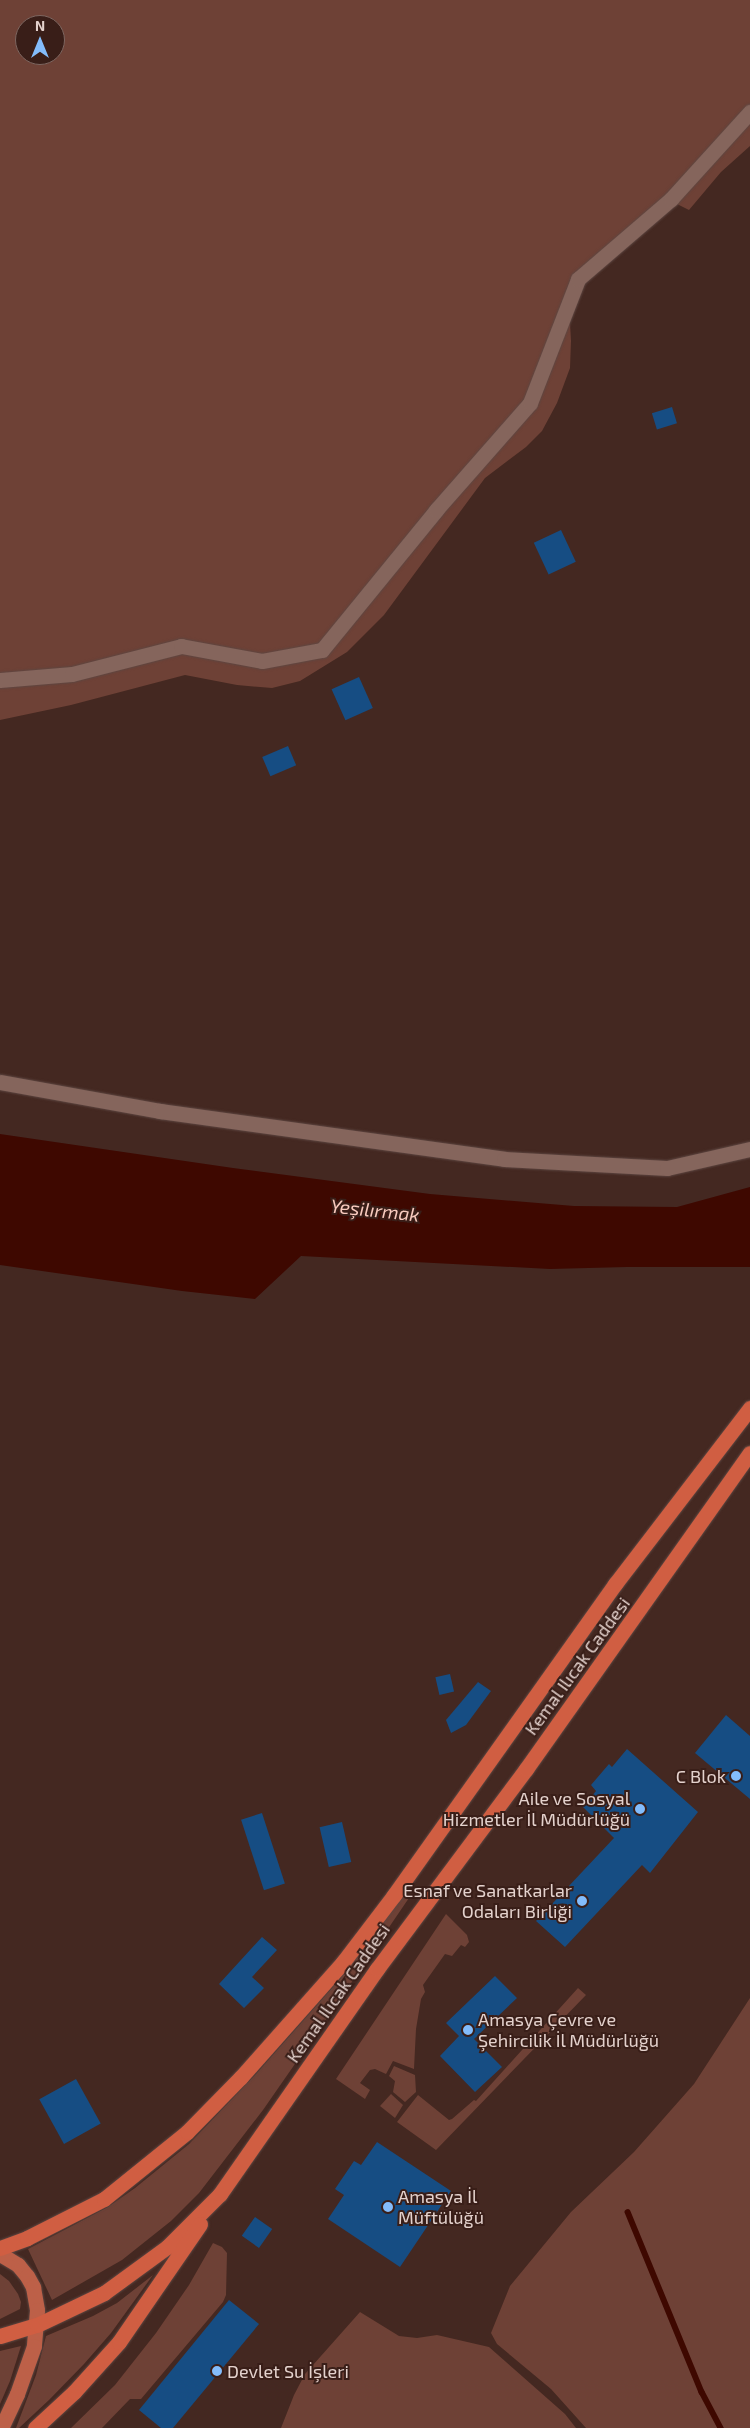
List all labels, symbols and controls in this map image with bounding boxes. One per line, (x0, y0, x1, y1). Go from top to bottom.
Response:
north arrow (15, 15, 65, 65)
text: N (35, 17, 45, 34)
water label: Yeşilırmak (329, 1194, 421, 1226)
street label: Kemal Ilıcak Caddesi (520, 1593, 634, 1739)
place label: C Blok (676, 1765, 726, 1787)
marker: C Blok (730, 1770, 742, 1782)
place label: Aile ve Sosyal Hizmetler İl Müdürlüğü (442, 1788, 630, 1830)
marker: Aile ve Sosyal Hizmetler İl Müdürlüğü (634, 1803, 646, 1815)
place label: Esnaf ve Sanatkarlar Odaları Birliği (403, 1880, 572, 1922)
marker: Esnaf ve Sanatkarlar Odaları Birliği (576, 1895, 588, 1907)
street label: Kemal Ilıcak Caddesi (282, 1919, 394, 2067)
place label: Amasya Çevre ve Şehircilik İl Müdürlüğü (478, 2009, 660, 2052)
marker: Amasya Çevre ve Şehircilik İl Müdürlüğü (462, 2024, 474, 2036)
place label: Amasya İl Müftülüğü (398, 2186, 484, 2228)
marker: Amasya İl Müftülüğü (382, 2201, 394, 2213)
place label: Devlet Su İşleri (227, 2360, 349, 2382)
marker: Devlet Su İşleri (211, 2365, 223, 2377)

